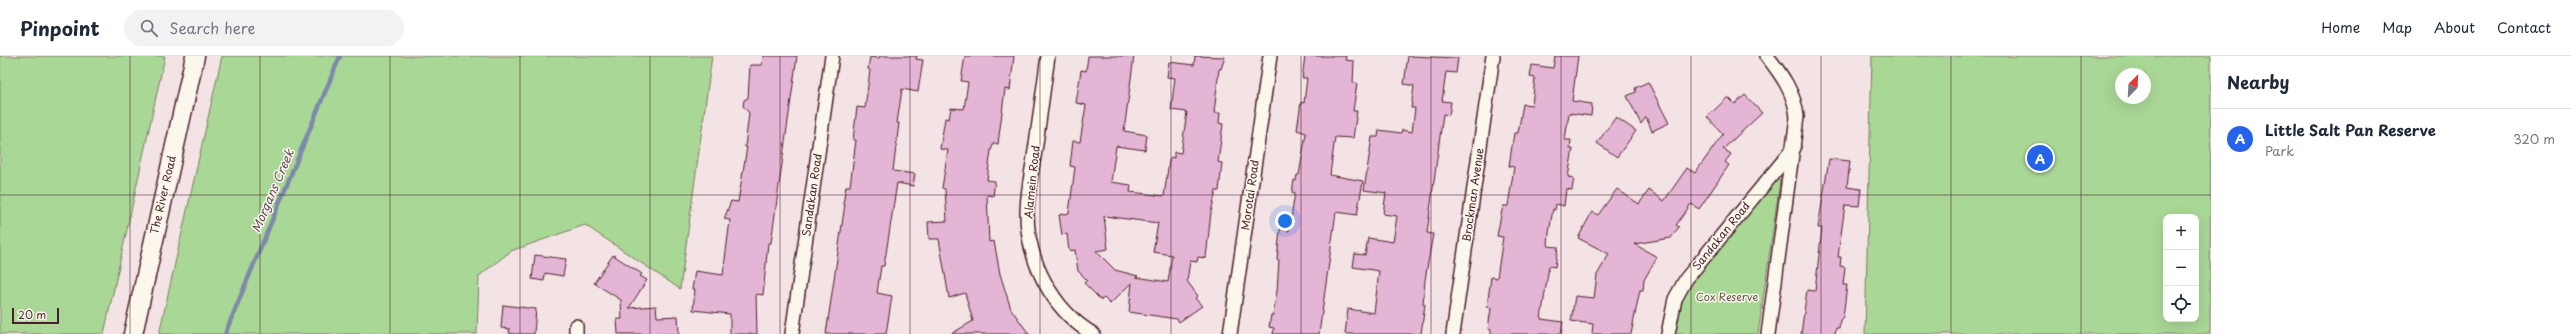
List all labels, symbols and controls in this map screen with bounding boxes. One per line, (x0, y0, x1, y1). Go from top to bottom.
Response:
search box (124, 10, 404, 46)
text: Pinpoint (20, 14, 100, 42)
text: Search here (170, 16, 255, 39)
icon: search (138, 17, 160, 39)
text: Home (2321, 17, 2360, 38)
text: Map (2382, 17, 2412, 38)
text: About (2434, 17, 2475, 38)
text: Contact (2497, 17, 2551, 38)
north arrow (2115, 68, 2151, 104)
text: Nearby (2227, 69, 2289, 95)
text: Little Salt Pan Reserve (2265, 118, 2436, 141)
text: A (2235, 129, 2245, 148)
text: 320 m (2513, 129, 2555, 148)
text: Park (2265, 141, 2294, 160)
pin: A (2027, 143, 2053, 173)
street label: Alamein Road (1019, 144, 1044, 219)
water label: Morgans Creek (246, 145, 298, 235)
street label: Brockman Avenue (1457, 147, 1488, 243)
street label: Sandakan Road (797, 152, 826, 238)
street label: The River Road (145, 153, 180, 236)
street label: Morotai Road (1236, 159, 1263, 231)
street label: Sandakan Road (1688, 198, 1754, 274)
your location (1275, 211, 1295, 231)
map controls (2163, 214, 2199, 322)
button: + (2163, 214, 2199, 250)
button: − (2163, 250, 2199, 286)
button: locate (2163, 286, 2199, 322)
park label: Cox Reserve (1696, 288, 1758, 305)
scale bar (12, 306, 59, 325)
text: 20 m (18, 306, 46, 323)

